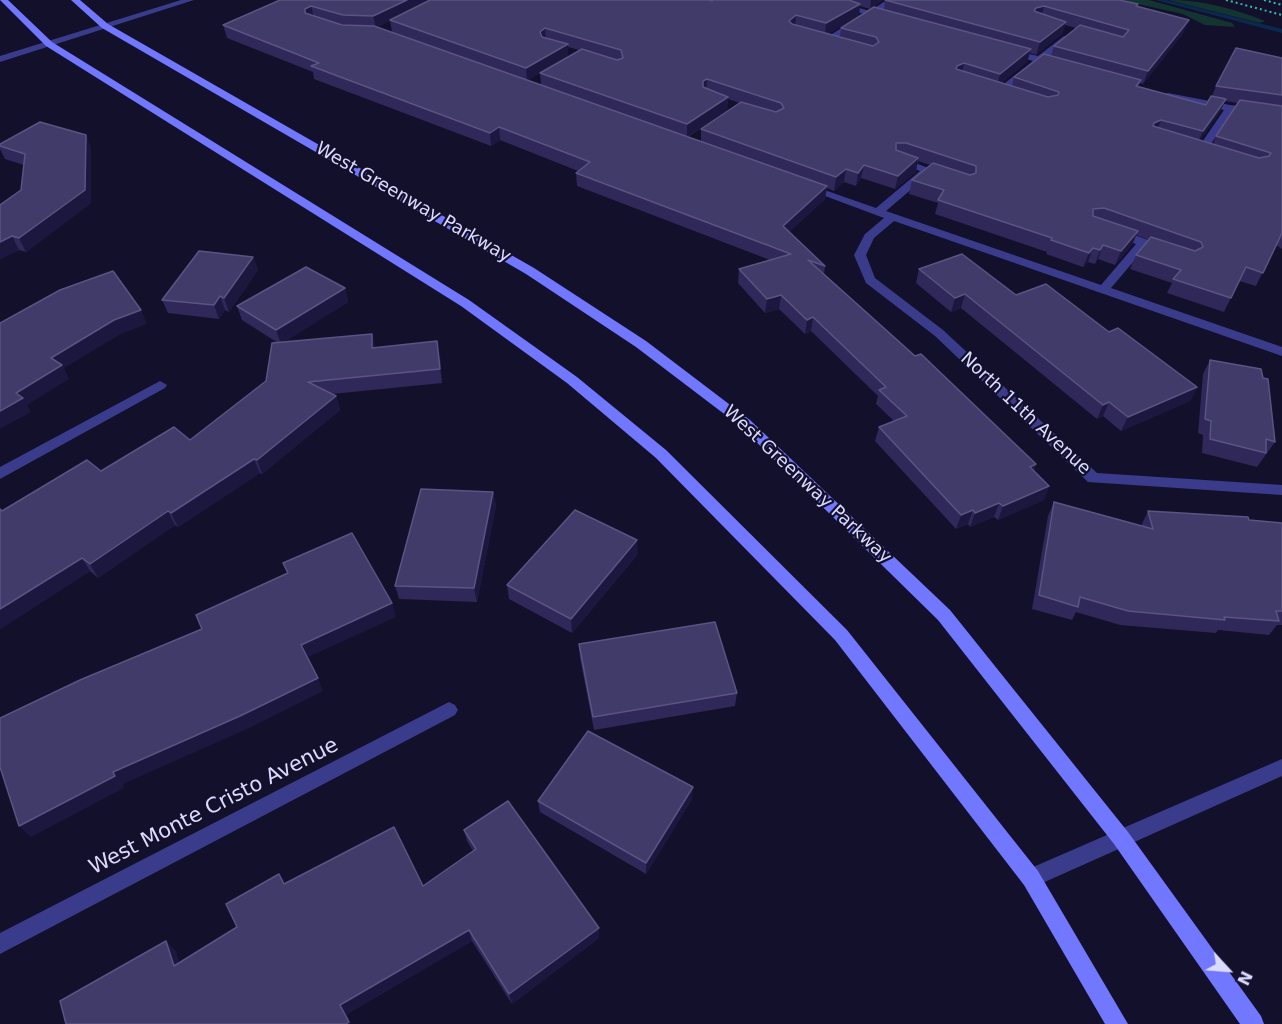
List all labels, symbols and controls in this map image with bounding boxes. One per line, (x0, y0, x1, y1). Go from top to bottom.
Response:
street label: West Greenway Parkway (312, 138, 514, 268)
street label: North 11th Avenue (955, 348, 1095, 480)
street label: West Greenway Parkway (718, 401, 896, 569)
street label: West Monte Cristo Avenue (85, 733, 343, 881)
north arrow (1198, 940, 1258, 1000)
text: N (1233, 968, 1256, 988)

